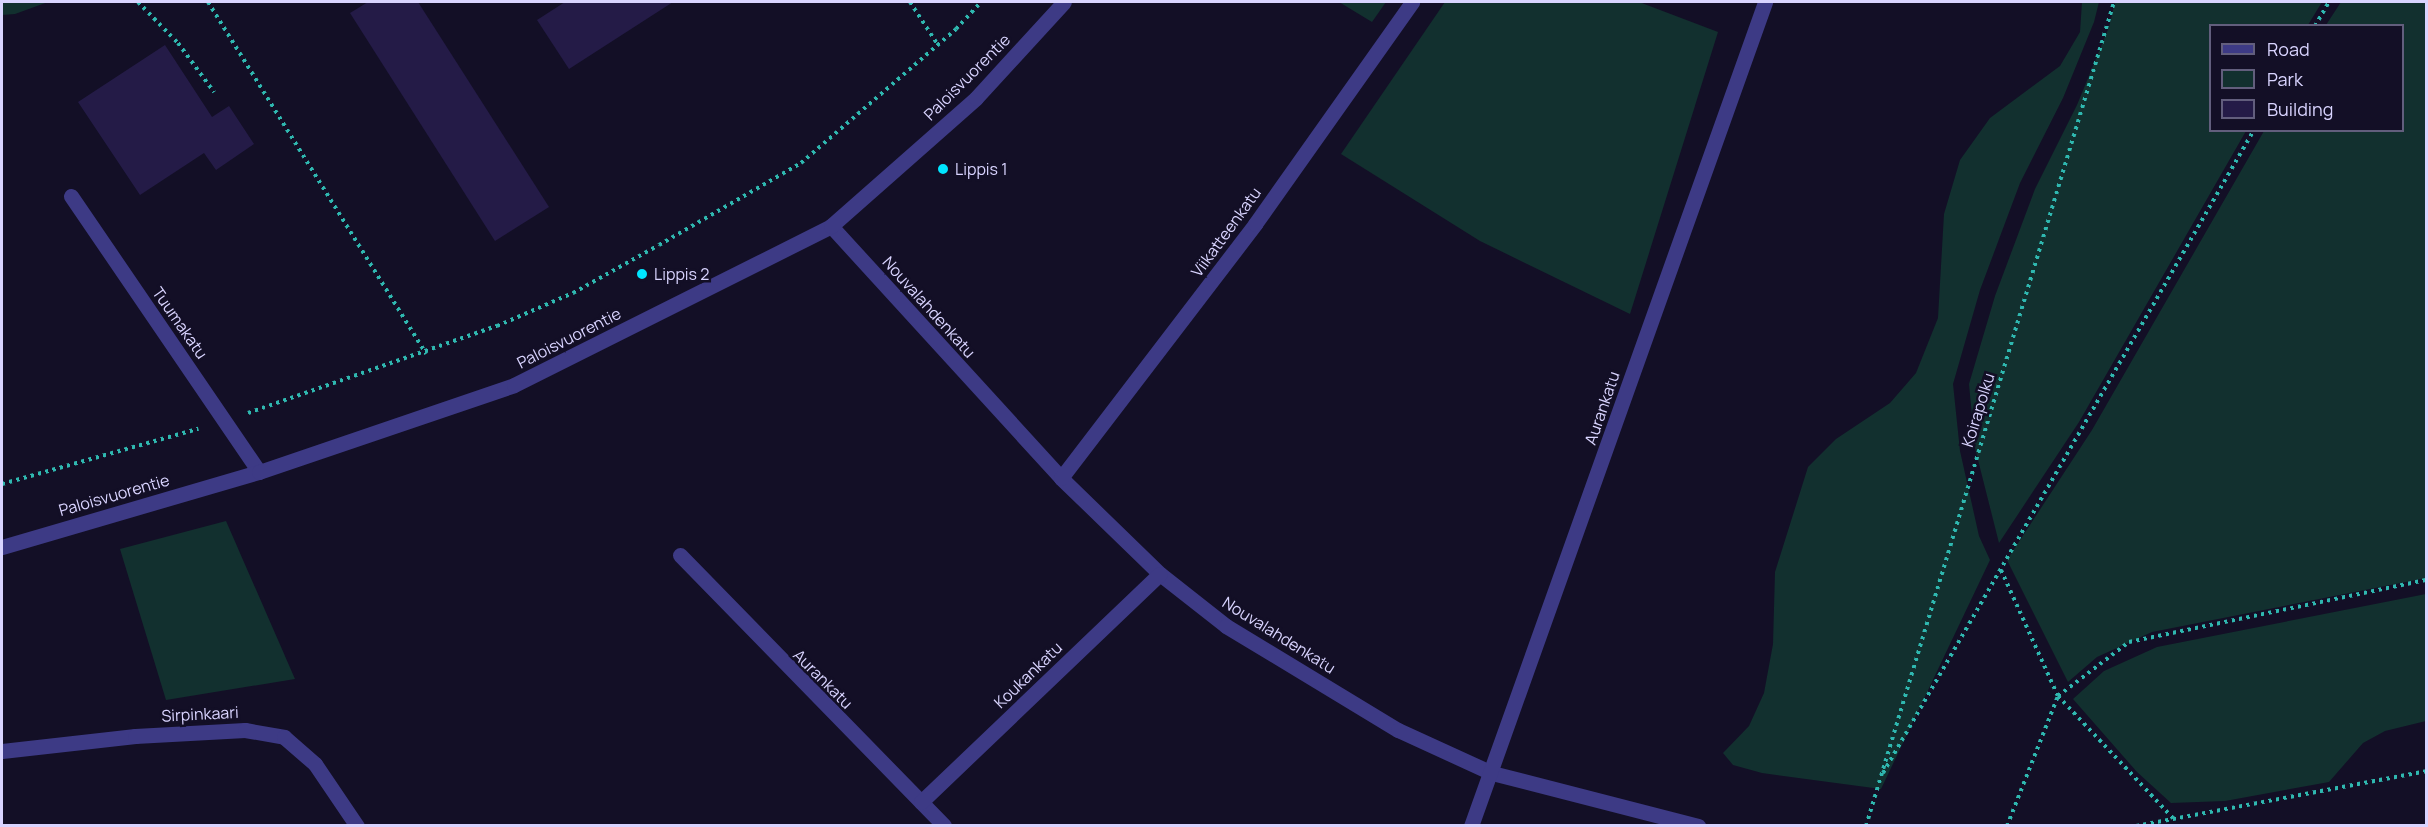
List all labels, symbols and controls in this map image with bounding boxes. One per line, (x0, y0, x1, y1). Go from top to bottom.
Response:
legend (2209, 24, 2404, 132)
street label: Paloisvuorentie (920, 30, 1014, 124)
text: Road (2267, 37, 2310, 61)
text: Park (2267, 67, 2303, 91)
text: Building (2267, 97, 2333, 121)
place label: Lippis 1 (955, 159, 1007, 179)
marker: Lippis 1 (936, 162, 950, 176)
street label: Viikatteenkatu (1187, 183, 1265, 281)
street label: Nouvalahdenkatu (879, 252, 979, 362)
place label: Lippis 2 (654, 264, 709, 284)
marker: Lippis 2 (635, 267, 649, 281)
street label: Tuumakatu (148, 284, 212, 362)
street label: Paloisvuorentie (514, 304, 624, 372)
street label: Aurankatu (1581, 369, 1623, 447)
street label: Koirapolku (1958, 371, 1998, 449)
street label: Paloisvuorentie (57, 470, 171, 520)
street label: Nouvalahdenkatu (1219, 593, 1339, 677)
street label: Koukankatu (990, 638, 1066, 712)
street label: Aurankatu (789, 645, 857, 713)
street label: Sirpinkaari (161, 702, 239, 726)

